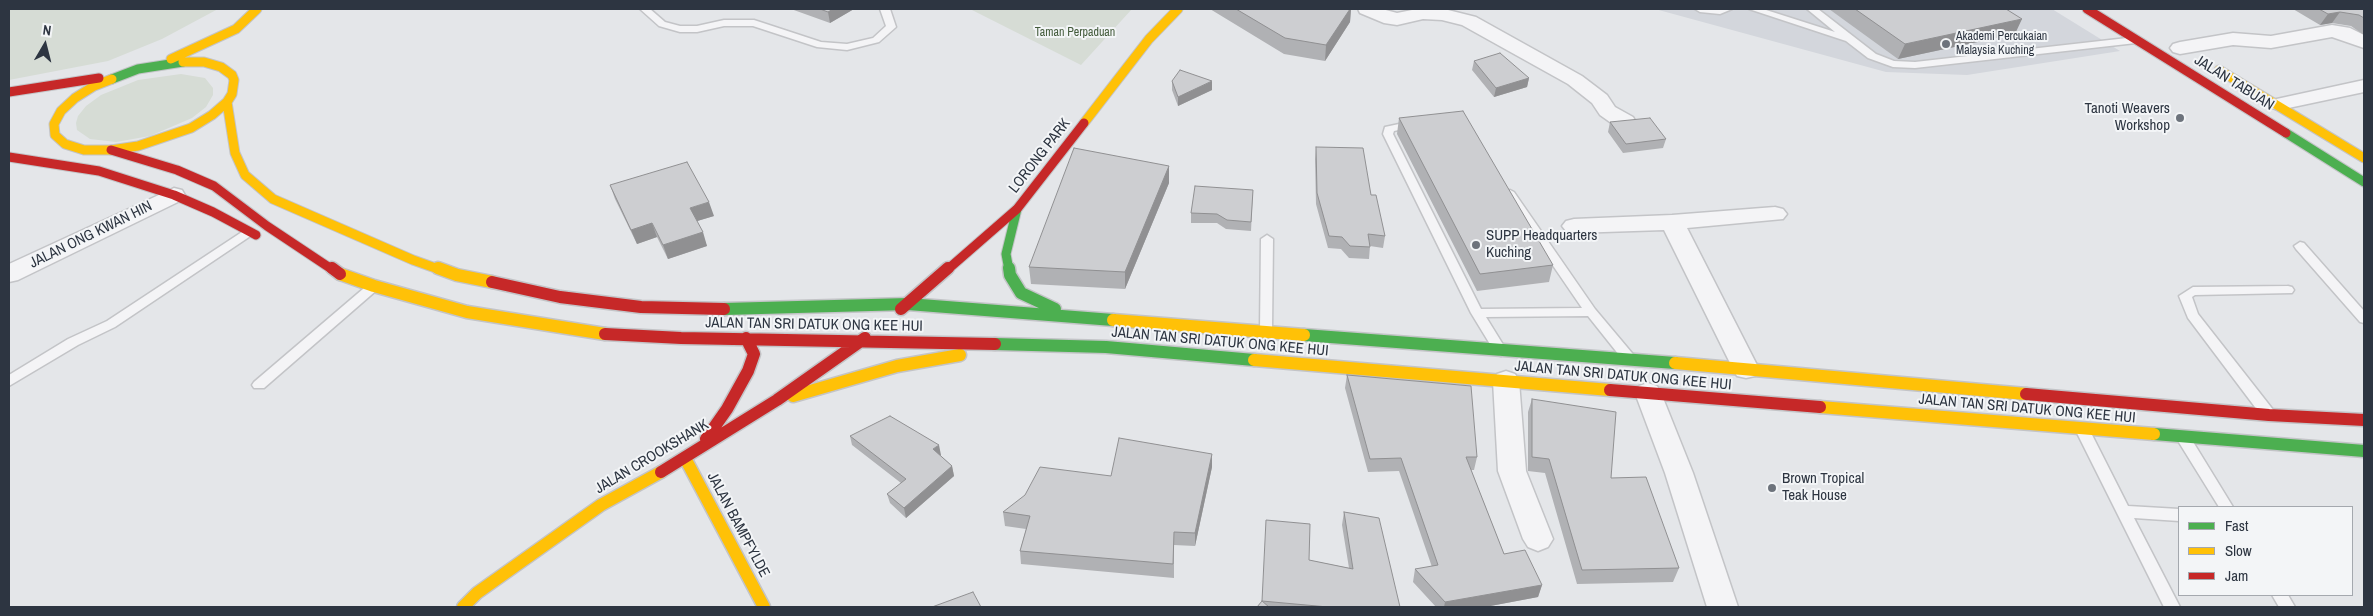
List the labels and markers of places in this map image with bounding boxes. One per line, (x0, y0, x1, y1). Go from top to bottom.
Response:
place label: Akademi Percukaian Malaysia Kuching (1956, 30, 2047, 58)
marker: Akademi Percukaian Malaysia Kuching (1940, 38, 1952, 50)
place label: Tanoti Weavers Workshop (2085, 100, 2170, 135)
marker: Tanoti Weavers Workshop (2174, 112, 2186, 124)
place label: SUPP Headquarters Kuching (1486, 227, 1597, 262)
marker: SUPP Headquarters Kuching (1470, 239, 1482, 251)
place label: Brown Tropical Teak House (1782, 470, 1864, 505)
marker: Brown Tropical Teak House (1766, 482, 1778, 494)

